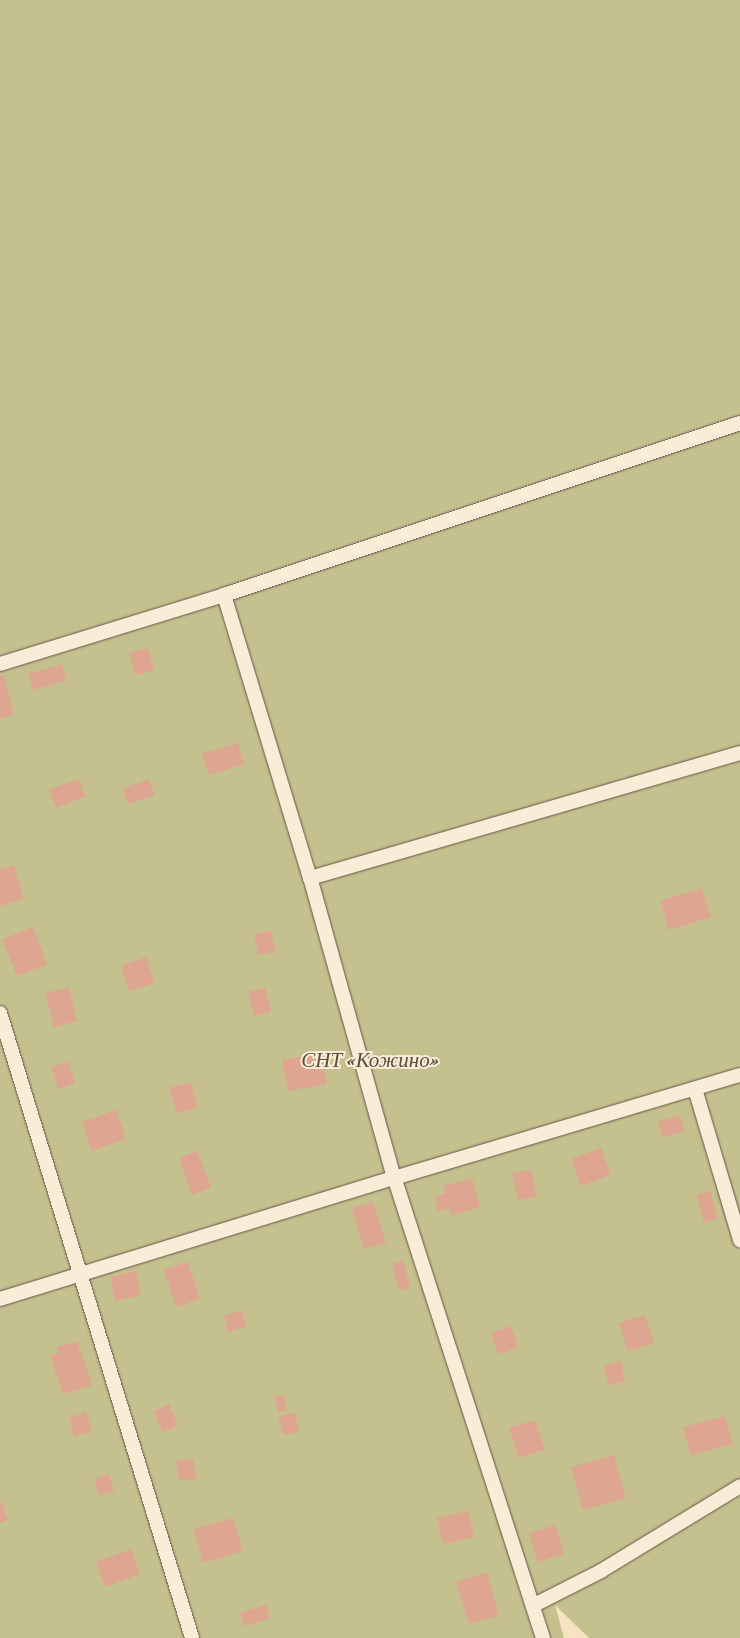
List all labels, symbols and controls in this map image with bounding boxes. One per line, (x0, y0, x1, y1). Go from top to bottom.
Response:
park label: СНТ «Кожино» (301, 1048, 439, 1074)

